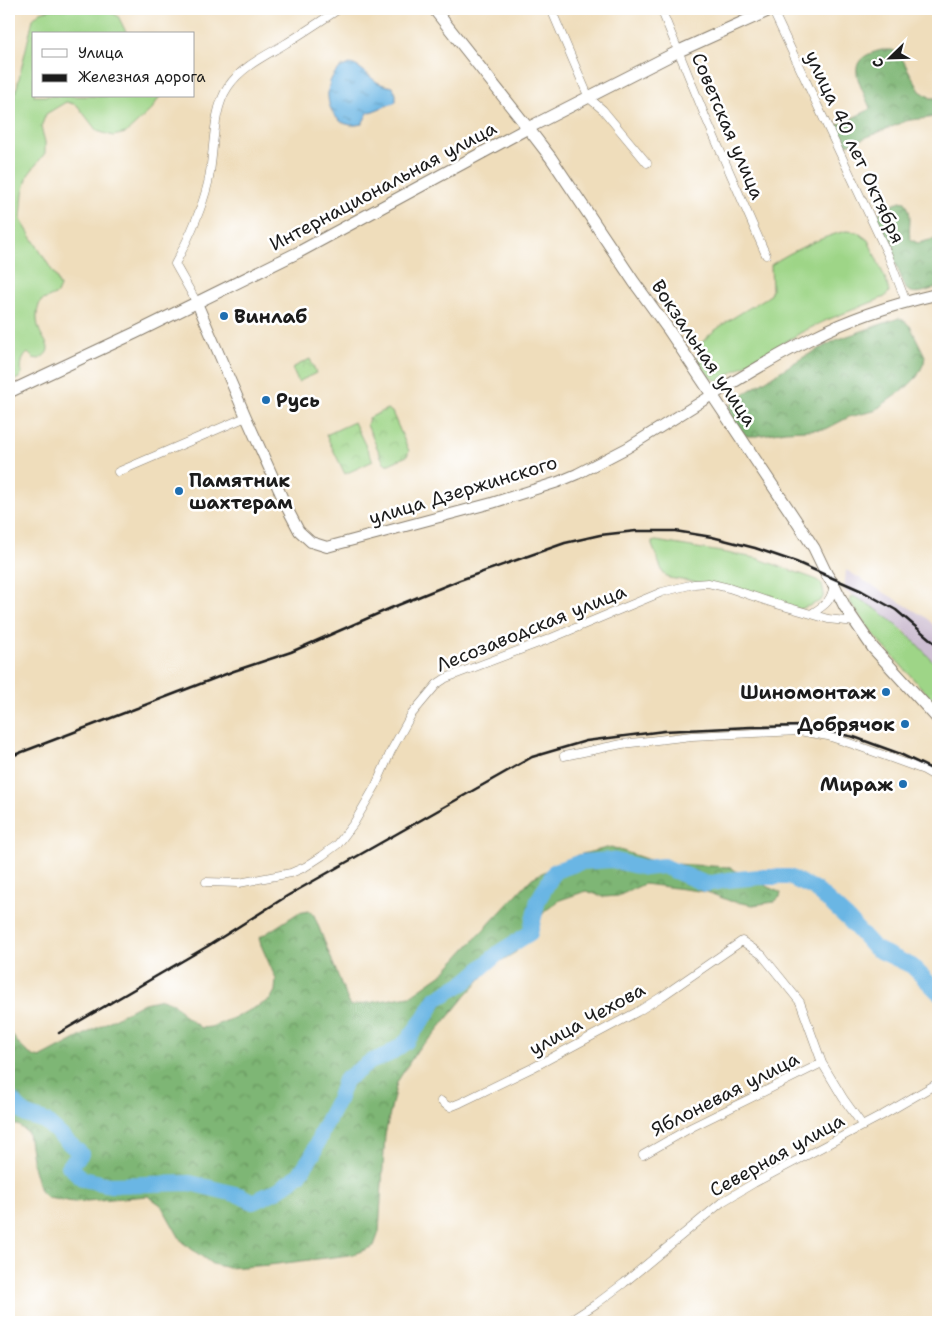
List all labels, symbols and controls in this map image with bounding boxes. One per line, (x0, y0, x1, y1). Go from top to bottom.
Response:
legend (32, 32, 195, 98)
north arrow (864, 32, 914, 82)
text: Улица (78, 43, 124, 63)
street label: улица 40 лет Октября (799, 47, 911, 247)
street label: Советская улица (686, 49, 770, 203)
text: С (868, 56, 888, 71)
text: Железная дорога (78, 67, 206, 87)
street label: Интернациональная улица (265, 115, 501, 257)
street label: Вокзальная улица (646, 275, 762, 431)
place label: Винлаб (234, 304, 307, 329)
marker: Винлаб (218, 310, 230, 322)
place label: Русь (276, 388, 320, 413)
marker: Русь (260, 394, 272, 406)
street label: улица Дзержинского (366, 449, 560, 531)
place label: Памятник шахтерам (189, 468, 293, 515)
marker: Памятник шахтерам (173, 485, 185, 497)
street label: Лесозаводская улица (432, 578, 630, 678)
place label: Шиномонтаж (740, 680, 876, 705)
marker: Шиномонтаж (880, 686, 892, 698)
place label: Добрячок (797, 712, 895, 737)
marker: Добрячок (899, 718, 911, 730)
place label: Мираж (820, 772, 893, 797)
marker: Мираж (897, 778, 909, 790)
street label: улица Чехова (525, 977, 650, 1061)
street label: Яблоневая улица (647, 1046, 803, 1142)
street label: Северная улица (705, 1108, 849, 1202)

